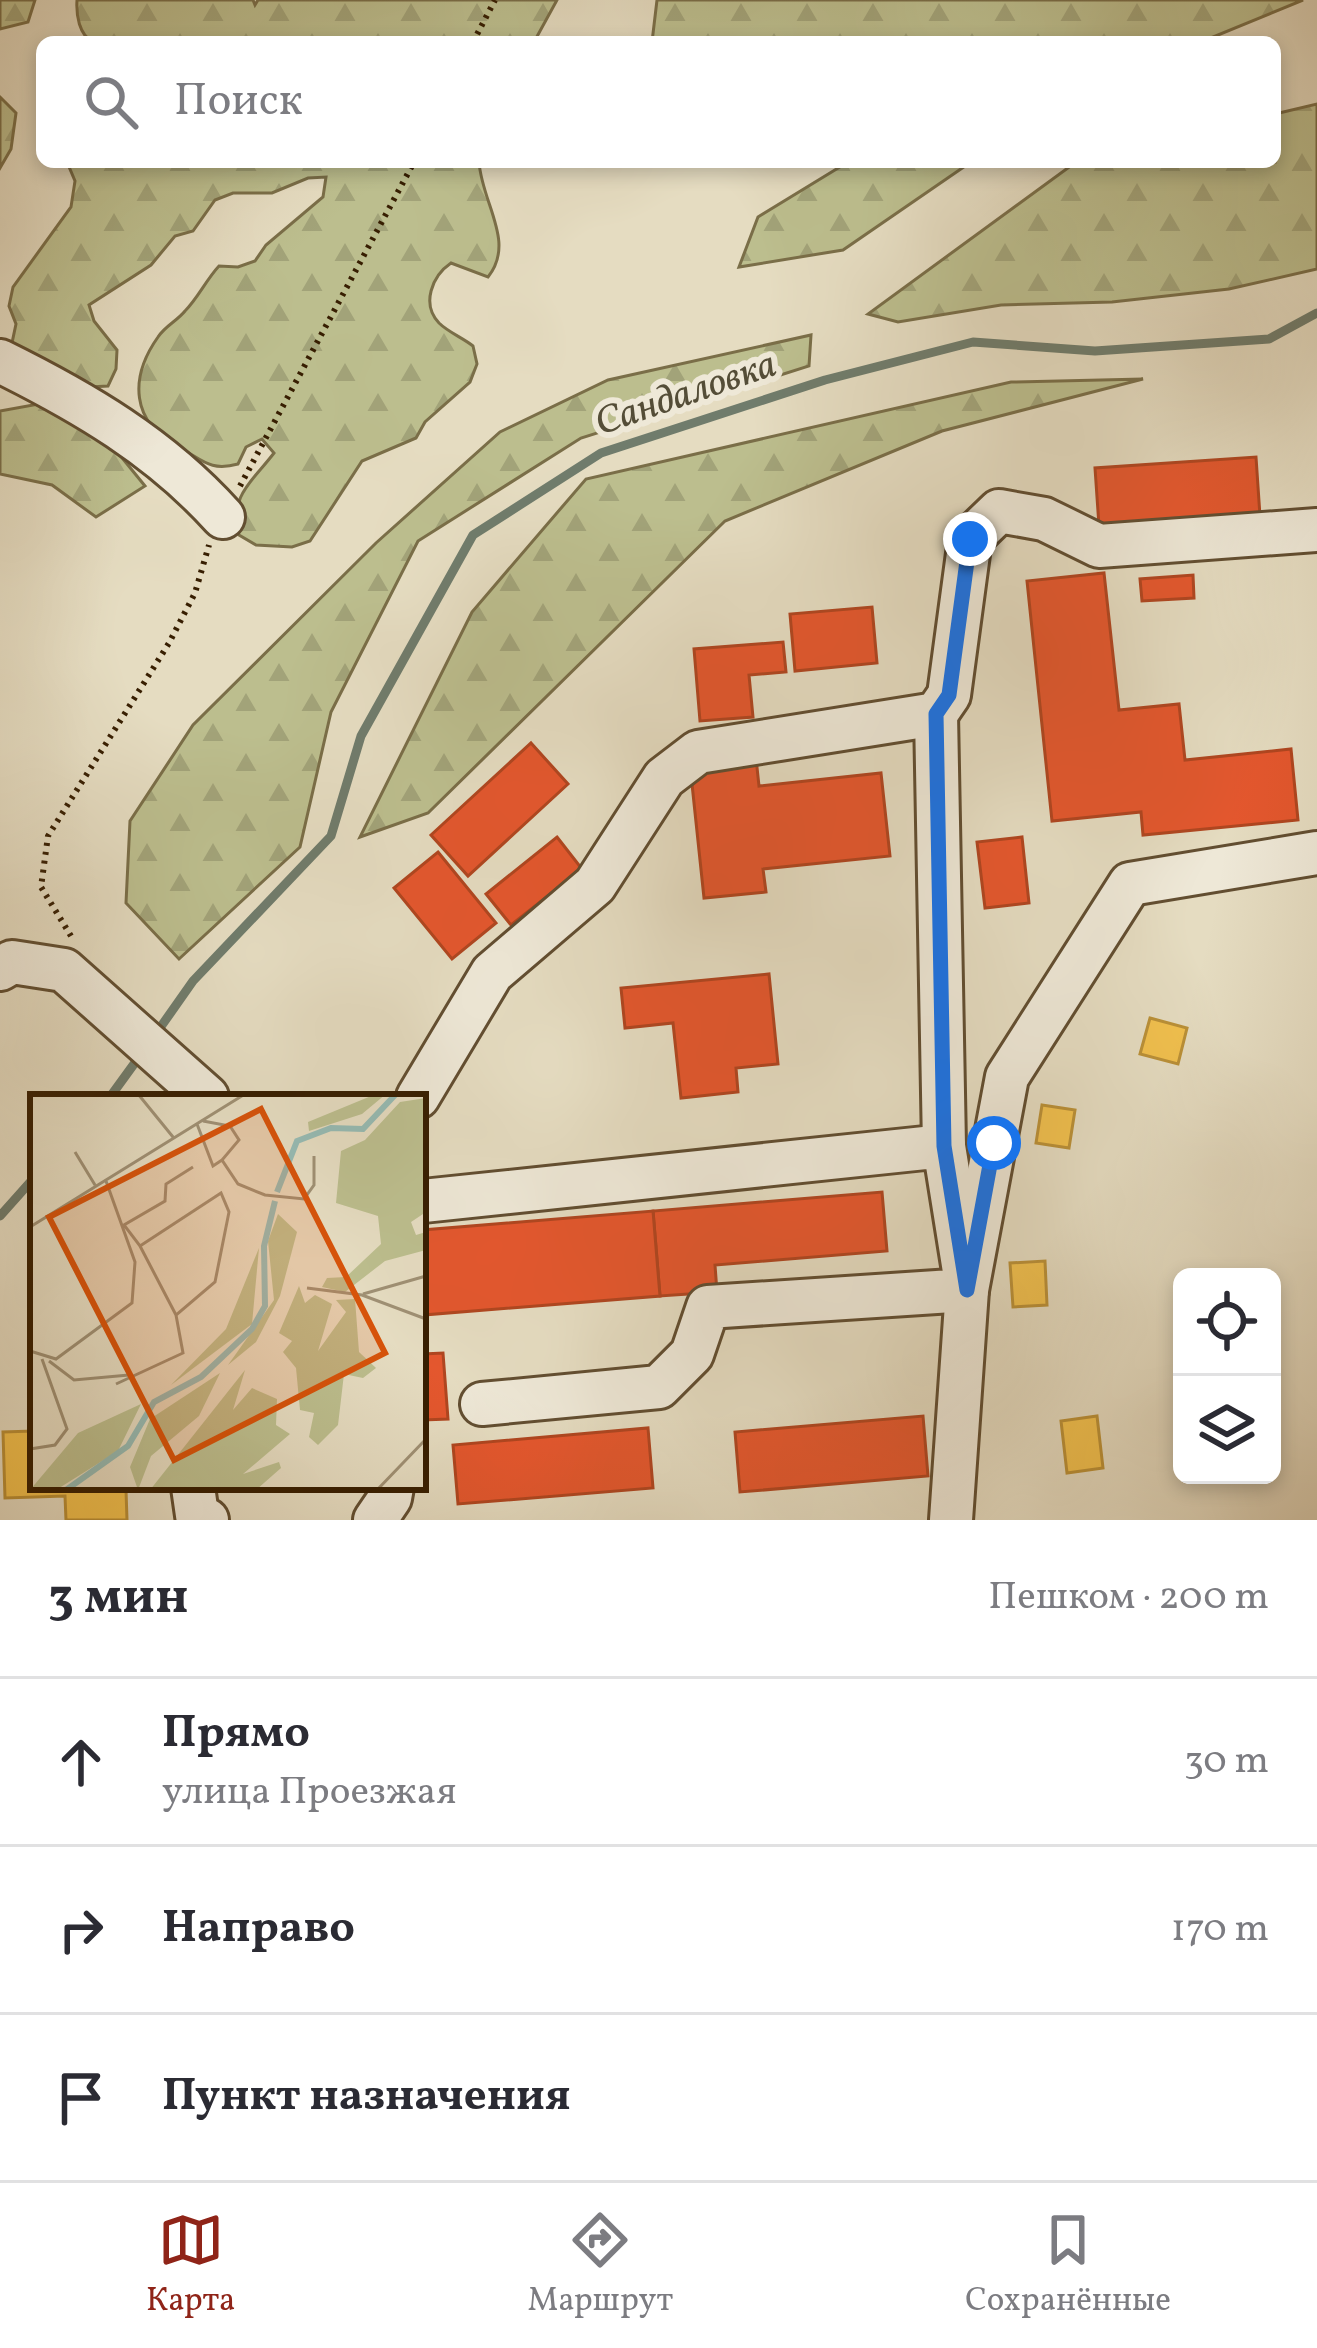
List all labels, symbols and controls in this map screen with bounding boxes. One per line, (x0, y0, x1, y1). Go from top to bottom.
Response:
search box (36, 36, 1281, 168)
icon: search (78, 69, 144, 135)
text: Поиск (174, 71, 303, 134)
water label: Сандаловка (588, 339, 784, 451)
route end (943, 512, 997, 566)
inset map (30, 1094, 426, 1490)
route start (967, 1116, 1021, 1170)
map controls (1173, 1268, 1281, 1484)
button: locate (1173, 1268, 1281, 1376)
button: layers (1173, 1376, 1281, 1484)
text: 3 мин (48, 1563, 188, 1634)
text: Пешком · 200 m (988, 1571, 1269, 1625)
text: Прямо (162, 1703, 310, 1766)
icon: ahead (48, 1729, 114, 1795)
text: 30 m (1184, 1735, 1269, 1789)
text: улица Проезжая (162, 1766, 457, 1820)
icon: right (48, 1897, 114, 1963)
text: Направо (162, 1898, 355, 1961)
text: 170 m (1171, 1903, 1269, 1957)
icon: arrive (48, 2065, 114, 2131)
text: Пункт назначения (162, 2066, 571, 2129)
tab: Карта (146, 2207, 236, 2325)
tab: Маршрут (528, 2207, 673, 2325)
tab: Сохранённые (965, 2207, 1171, 2325)

